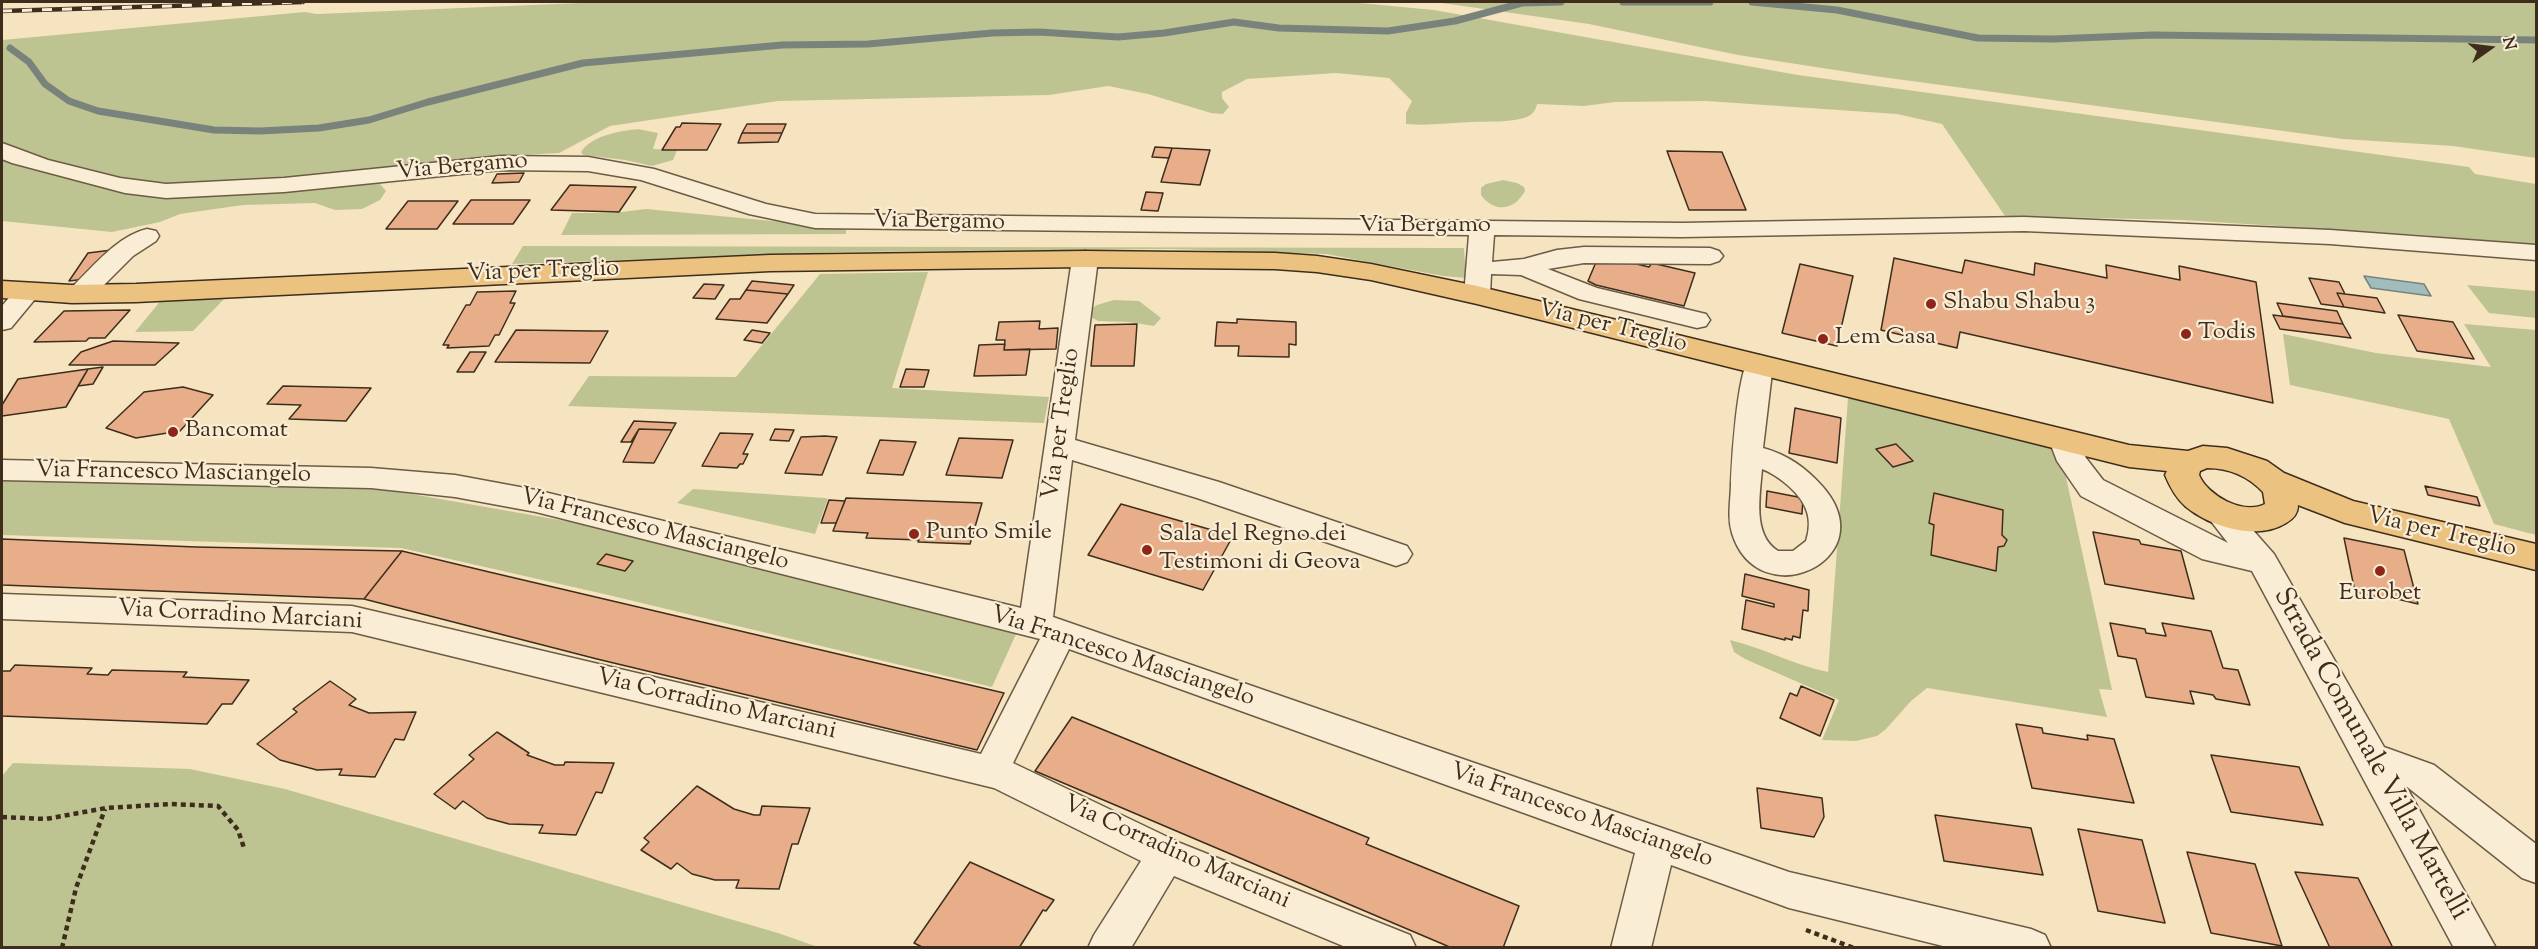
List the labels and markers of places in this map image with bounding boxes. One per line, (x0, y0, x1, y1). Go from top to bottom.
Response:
place label: Shabu Shabu 3 (1943, 290, 2095, 318)
marker: Shabu Shabu 3 (1924, 297, 1938, 311)
place label: Todis (2198, 320, 2256, 348)
place label: Lem Casa (1835, 325, 1936, 353)
marker: Todis (2179, 327, 2193, 341)
marker: Lem Casa (1816, 332, 1830, 346)
place label: Bancomat (185, 418, 288, 446)
marker: Bancomat (166, 425, 180, 439)
place label: Punto Smile (926, 520, 1052, 548)
place label: Sala del Regno dei Testimoni di Geova (1159, 522, 1361, 578)
marker: Punto Smile (907, 527, 921, 541)
marker: Sala del Regno dei Testimoni di Geova (1140, 543, 1154, 557)
marker: Eurobet (2373, 564, 2387, 578)
place label: Eurobet (2339, 581, 2421, 609)

